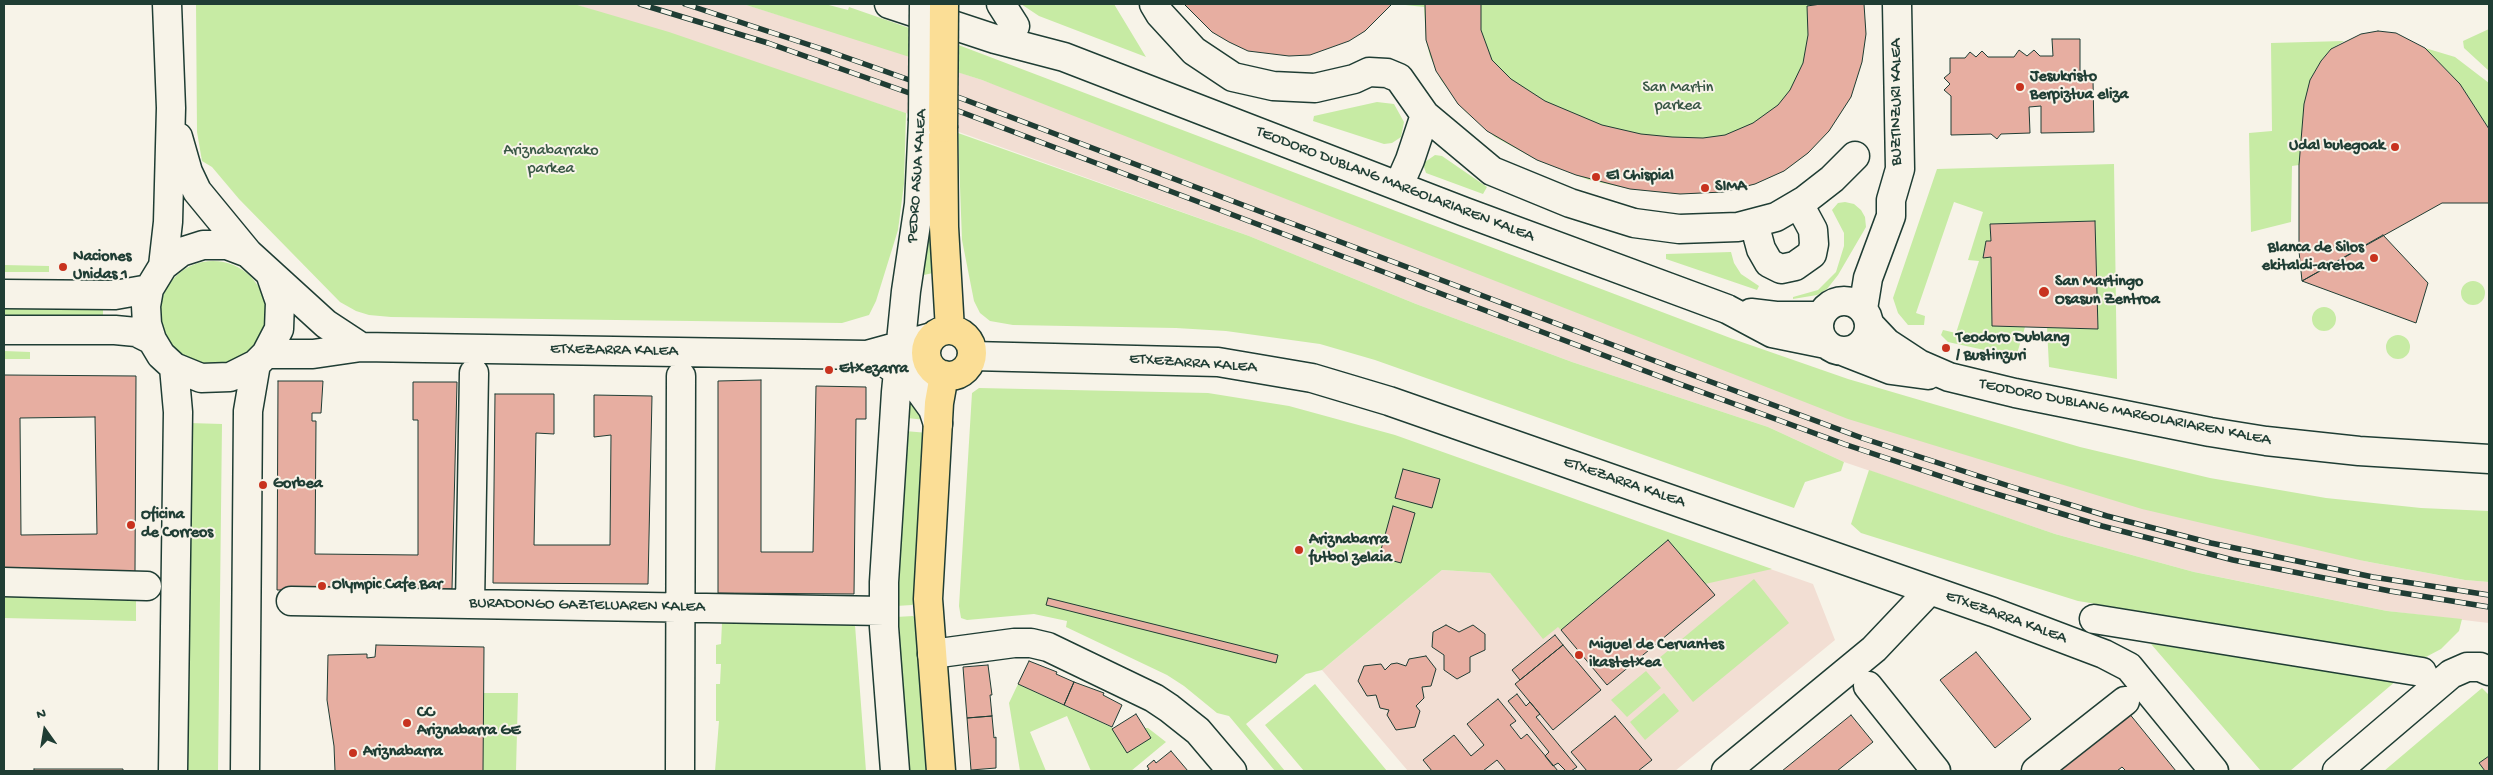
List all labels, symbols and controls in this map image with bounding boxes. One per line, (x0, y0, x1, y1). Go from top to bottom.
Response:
street label: BUZTINZURI KALEA (1888, 38, 1908, 166)
place label: Jesukristo Berpiztua eliza (2030, 68, 2128, 106)
park label: San Martin parkea (1643, 79, 1713, 117)
marker: Jesukristo Berpiztua eliza (2014, 81, 2026, 93)
street label: PEDRO ASUA KALEA (904, 109, 932, 243)
street label: TEODORO DUBLANG MARGOLARIAREN KALEA (1253, 123, 1537, 247)
place label: Udal bulegoak (2289, 137, 2385, 157)
marker: Udal bulegoak (2389, 141, 2401, 153)
park label: Ariznabarrako parkea (503, 142, 599, 180)
place label: El Chispial (1606, 167, 1674, 187)
marker: El Chispial (1590, 171, 1602, 183)
place label: SIMA (1715, 178, 1747, 198)
marker: SIMA (1699, 182, 1711, 194)
place label: Blanca de Silos ekitaldi-aretoa (2262, 239, 2364, 277)
place label: Naciones Unidas 1 (73, 248, 131, 286)
marker: Blanca de Silos ekitaldi-aretoa (2368, 252, 2380, 264)
marker: Naciones Unidas 1 (57, 261, 69, 273)
place label: San Martingo Osasun Zentroa (2055, 273, 2160, 311)
marker: San Martingo Osasun Zentroa (2037, 285, 2051, 299)
place label: Teodoro Dublang / Bustinzuri (1956, 329, 2070, 367)
street label: ETXEZARRA KALEA (550, 340, 678, 362)
marker: Teodoro Dublang / Bustinzuri (1940, 342, 1952, 354)
street label: ETXEZARRA KALEA (1129, 350, 1257, 378)
place label: Etxezarra (839, 360, 908, 380)
marker: Etxezarra (823, 364, 835, 376)
street label: TEODORO DUBLANG MARGOLARIAREN KALEA (1977, 375, 2273, 451)
street label: ETXEZARRA KALEA (1560, 453, 1688, 513)
place label: Gorbea (273, 475, 323, 495)
marker: Gorbea (257, 479, 269, 491)
place label: Oficina de Correos (141, 506, 213, 544)
marker: Oficina de Correos (125, 519, 137, 531)
place label: Ariznabarra futbol zelaia (1309, 531, 1392, 569)
marker: Ariznabarra futbol zelaia (1293, 544, 1305, 556)
place label: Olympic Cafe Bar (332, 576, 442, 596)
marker: Olympic Cafe Bar (316, 580, 328, 592)
street label: ETXEZARRA KALEA (1943, 587, 2069, 649)
street label: BURADONGO GAZTELUAREN KALEA (469, 594, 705, 618)
place label: Miguel de Cervantes ikastetxea (1589, 636, 1724, 674)
marker: Miguel de Cervantes ikastetxea (1573, 649, 1585, 661)
place label: CC Ariznabarra GE (417, 704, 520, 742)
north arrow (20, 705, 70, 755)
text: N (35, 706, 48, 724)
marker: CC Ariznabarra GE (401, 717, 413, 729)
place label: Ariznabarra (363, 743, 443, 763)
marker: Ariznabarra (347, 747, 359, 759)

